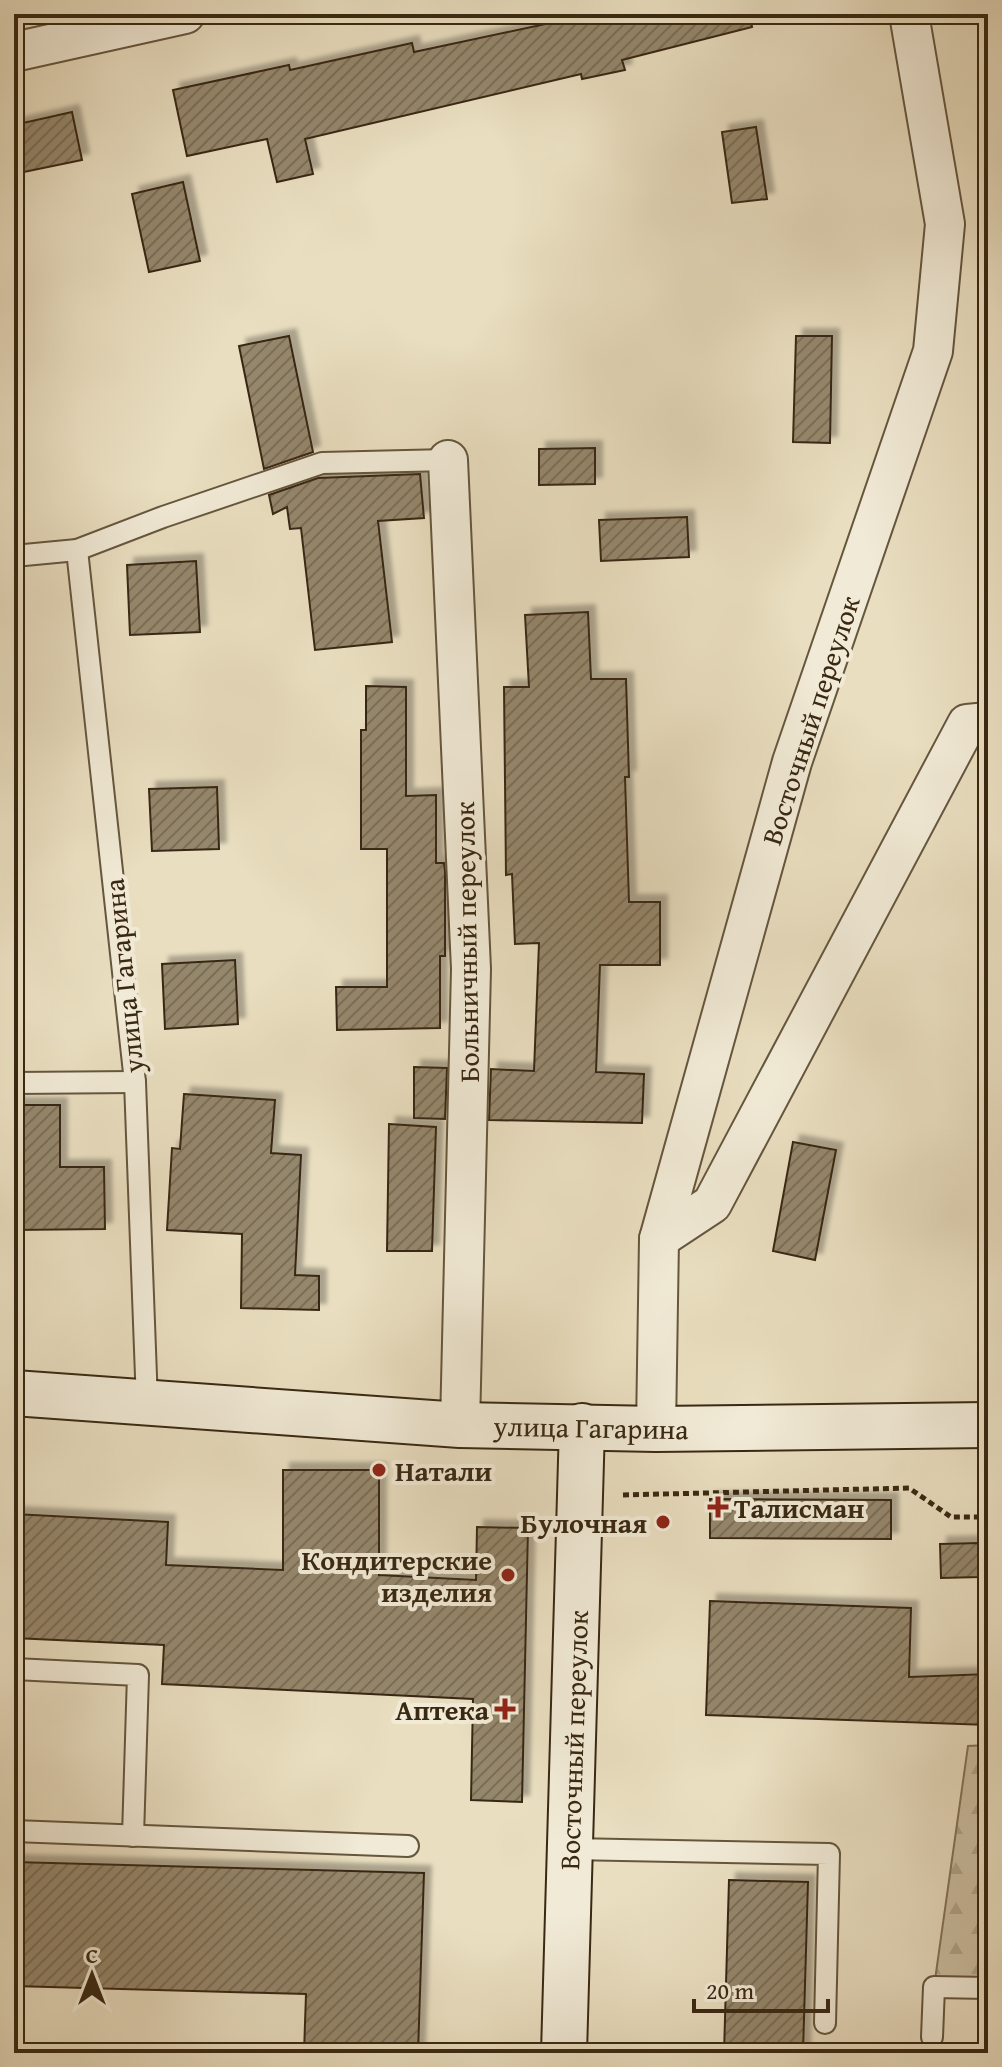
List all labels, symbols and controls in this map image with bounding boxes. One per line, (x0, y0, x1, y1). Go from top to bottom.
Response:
street label: Восточный переулок (750, 590, 870, 850)
street label: Больничный переулок (443, 801, 489, 1083)
street label: улица Гагарина (92, 876, 154, 1076)
street label: улица Гагарина (492, 1405, 690, 1449)
place label: Натали (395, 1450, 492, 1491)
marker: Натали (370, 1461, 388, 1479)
place label: Талисман (734, 1487, 864, 1528)
marker: Талисман (709, 1498, 727, 1516)
place label: Булочная (521, 1502, 647, 1543)
marker: Булочная (654, 1513, 672, 1531)
place label: Кондитерские изделия (302, 1539, 492, 1612)
marker: Кондитерские изделия (499, 1566, 517, 1584)
street label: Восточный переулок (548, 1609, 598, 1871)
place label: Аптека (395, 1689, 490, 1730)
marker: Аптека (496, 1700, 514, 1718)
north arrow (52, 1935, 132, 2015)
text: С (86, 1939, 98, 1971)
scale bar (694, 1963, 828, 2013)
text: 20 m (706, 1973, 754, 2008)

